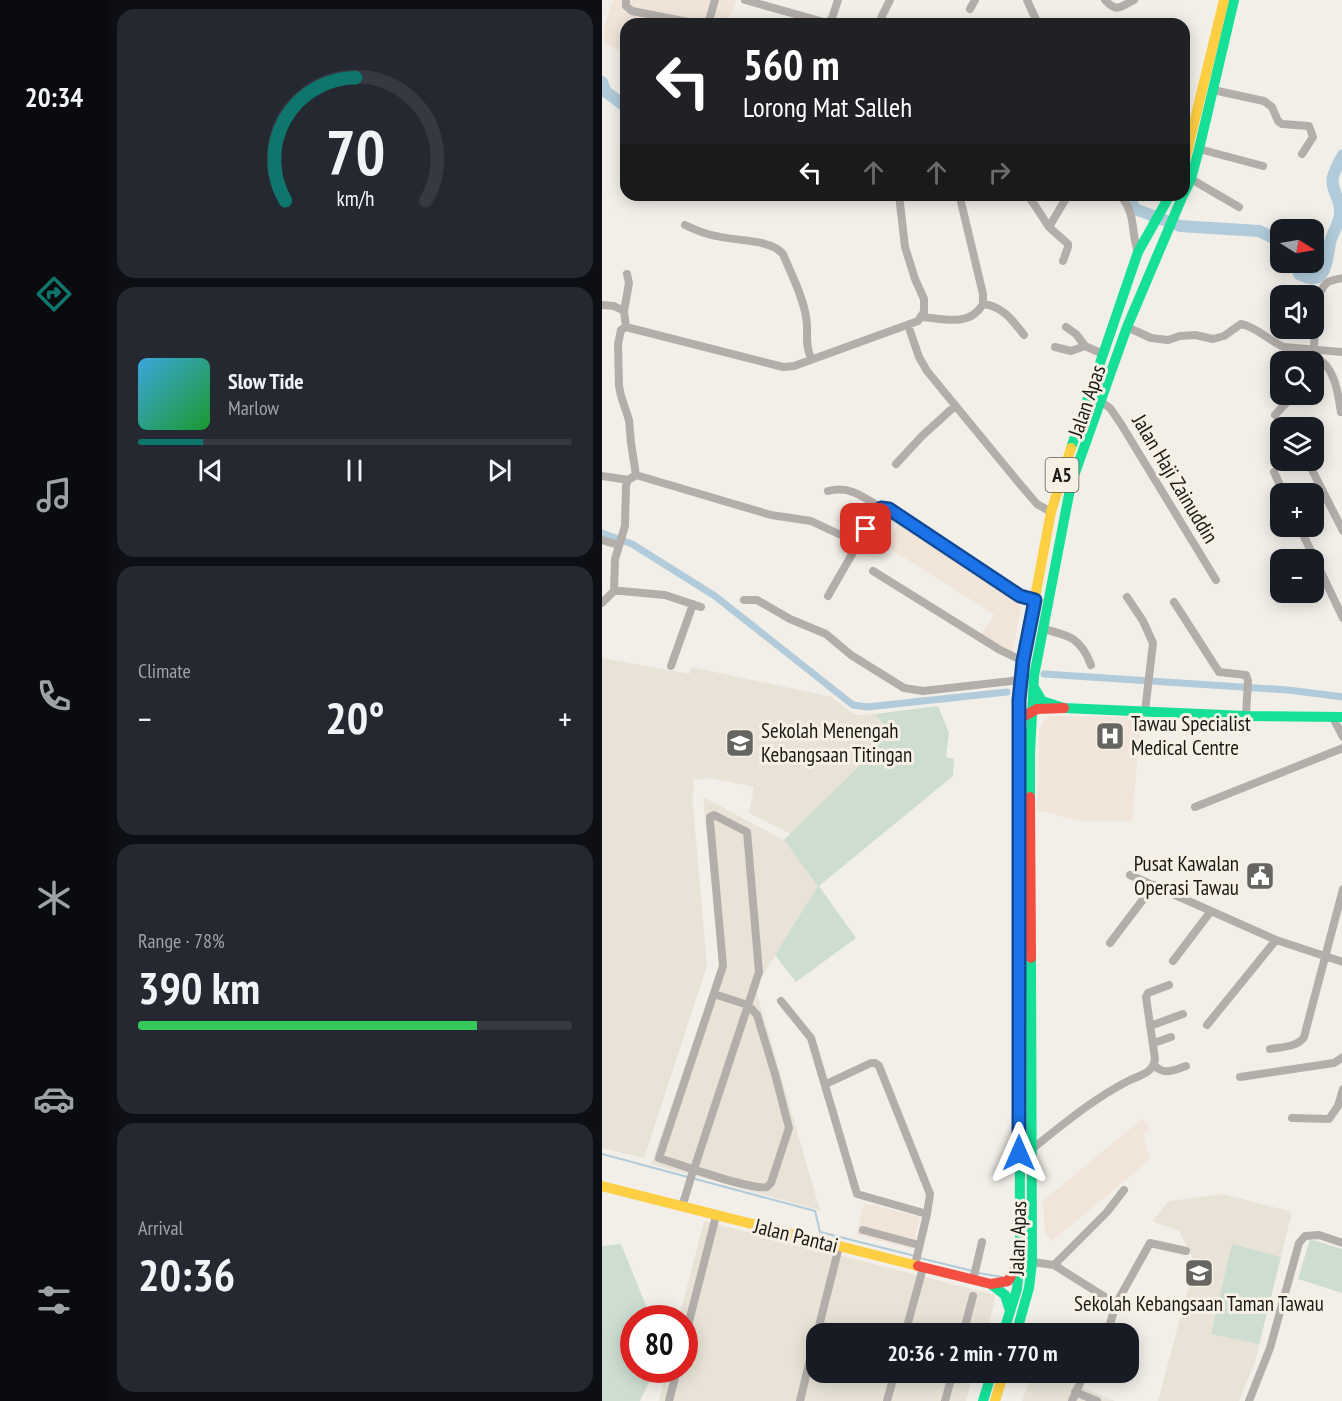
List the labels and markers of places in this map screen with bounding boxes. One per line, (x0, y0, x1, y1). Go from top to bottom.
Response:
pin (840, 503, 891, 554)
place label: Tawau Specialist Medical Centre (1131, 710, 1251, 761)
place label: Sekolah Menengah Kebangsaan Titingan (761, 717, 912, 768)
hospital icon: Tawau Specialist Medical Centre (1094, 720, 1126, 752)
school or university icon: Sekolah Menengah Kebangsaan Titingan (724, 727, 756, 759)
place label: Pusat Kawalan Operasi Tawau (1134, 850, 1239, 901)
public building icon: Pusat Kawalan Operasi Tawau (1244, 860, 1276, 892)
school or university icon: Sekolah Kebangsaan Taman Tawau (1183, 1257, 1215, 1289)
place label: Sekolah Kebangsaan Taman Tawau (1074, 1290, 1324, 1317)

